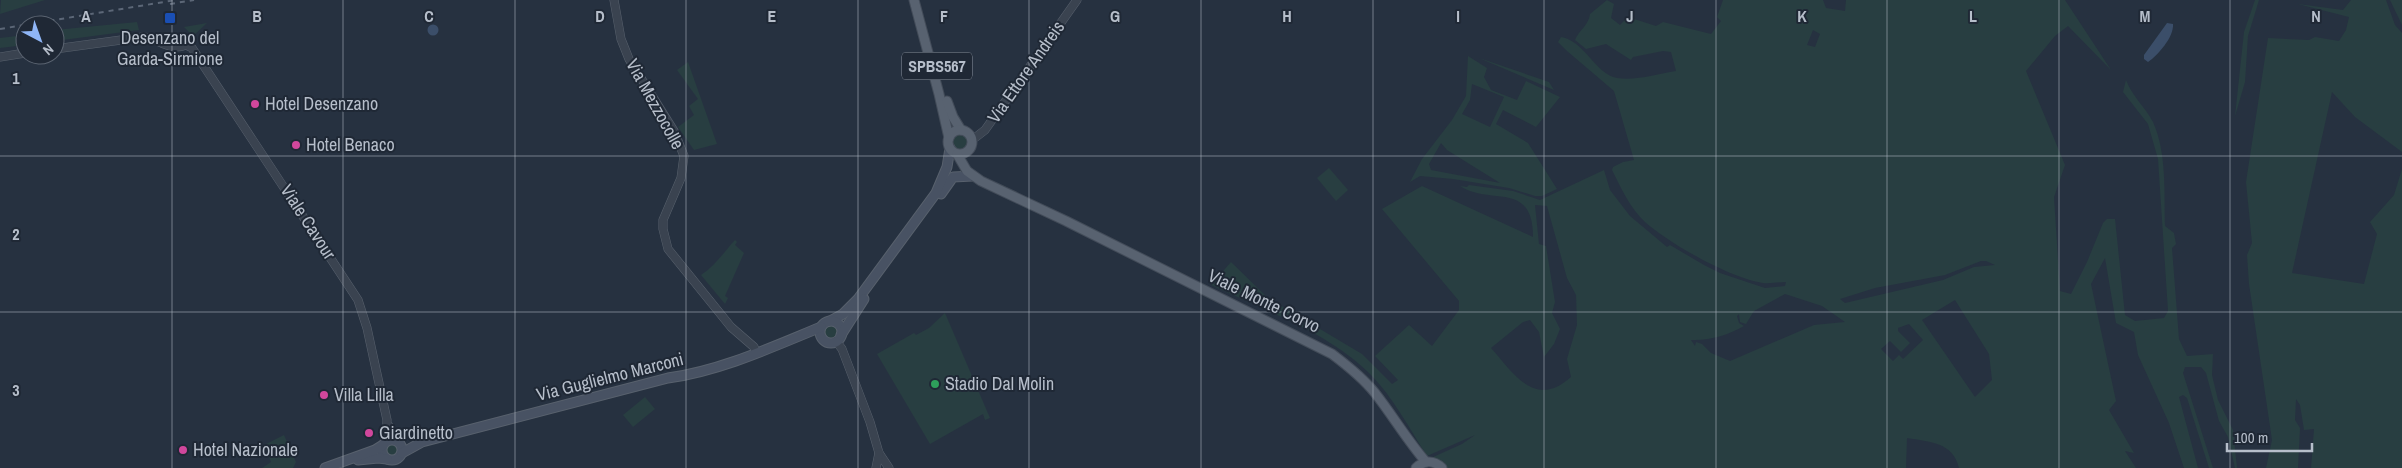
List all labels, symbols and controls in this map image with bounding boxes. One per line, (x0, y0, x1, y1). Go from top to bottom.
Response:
text: A (81, 5, 91, 27)
text: B (252, 5, 262, 27)
text: C (424, 5, 434, 27)
text: D (595, 5, 605, 27)
text: E (768, 5, 777, 27)
text: F (940, 5, 948, 27)
text: G (1110, 5, 1120, 27)
text: H (1282, 5, 1292, 27)
text: I (1456, 5, 1460, 27)
text: J (1626, 5, 1634, 27)
text: K (1797, 5, 1807, 27)
text: L (1969, 5, 1977, 27)
text: M (2140, 5, 2151, 27)
text: N (2311, 5, 2321, 27)
marker: Desenzano del Garda-Sirmione (163, 11, 177, 25)
north arrow (15, 15, 65, 65)
street label: Via Ettore Andreis (981, 16, 1070, 128)
place label: Desenzano del Garda-Sirmione (117, 25, 223, 71)
text: N (39, 40, 58, 59)
road number: SPBS567 (902, 52, 972, 80)
street label: Via Mezzocolle (620, 54, 691, 153)
text: 1 (12, 67, 20, 89)
place label: Hotel Desenzano (265, 91, 378, 116)
marker: Hotel Desenzano (249, 98, 261, 110)
place label: Hotel Benaco (306, 132, 395, 157)
marker: Hotel Benaco (290, 139, 302, 151)
street label: Viale Cavour (275, 179, 342, 264)
text: 2 (12, 223, 20, 245)
street label: Viale Monte Corvo (1204, 263, 1325, 339)
street label: Via Guglielmo Marconi (534, 346, 686, 407)
place label: Stadio Dal Molin (945, 371, 1054, 396)
marker: Stadio Dal Molin (929, 378, 941, 390)
text: 3 (12, 379, 20, 401)
place label: Villa Lilla (334, 382, 394, 407)
marker: Villa Lilla (318, 389, 330, 401)
place label: Giardinetto (379, 420, 453, 445)
scale bar (2227, 420, 2312, 452)
marker: Giardinetto (363, 427, 375, 439)
text: 100 m (2234, 427, 2268, 448)
place label: Hotel Nazionale (193, 437, 298, 462)
marker: Hotel Nazionale (177, 444, 189, 456)

